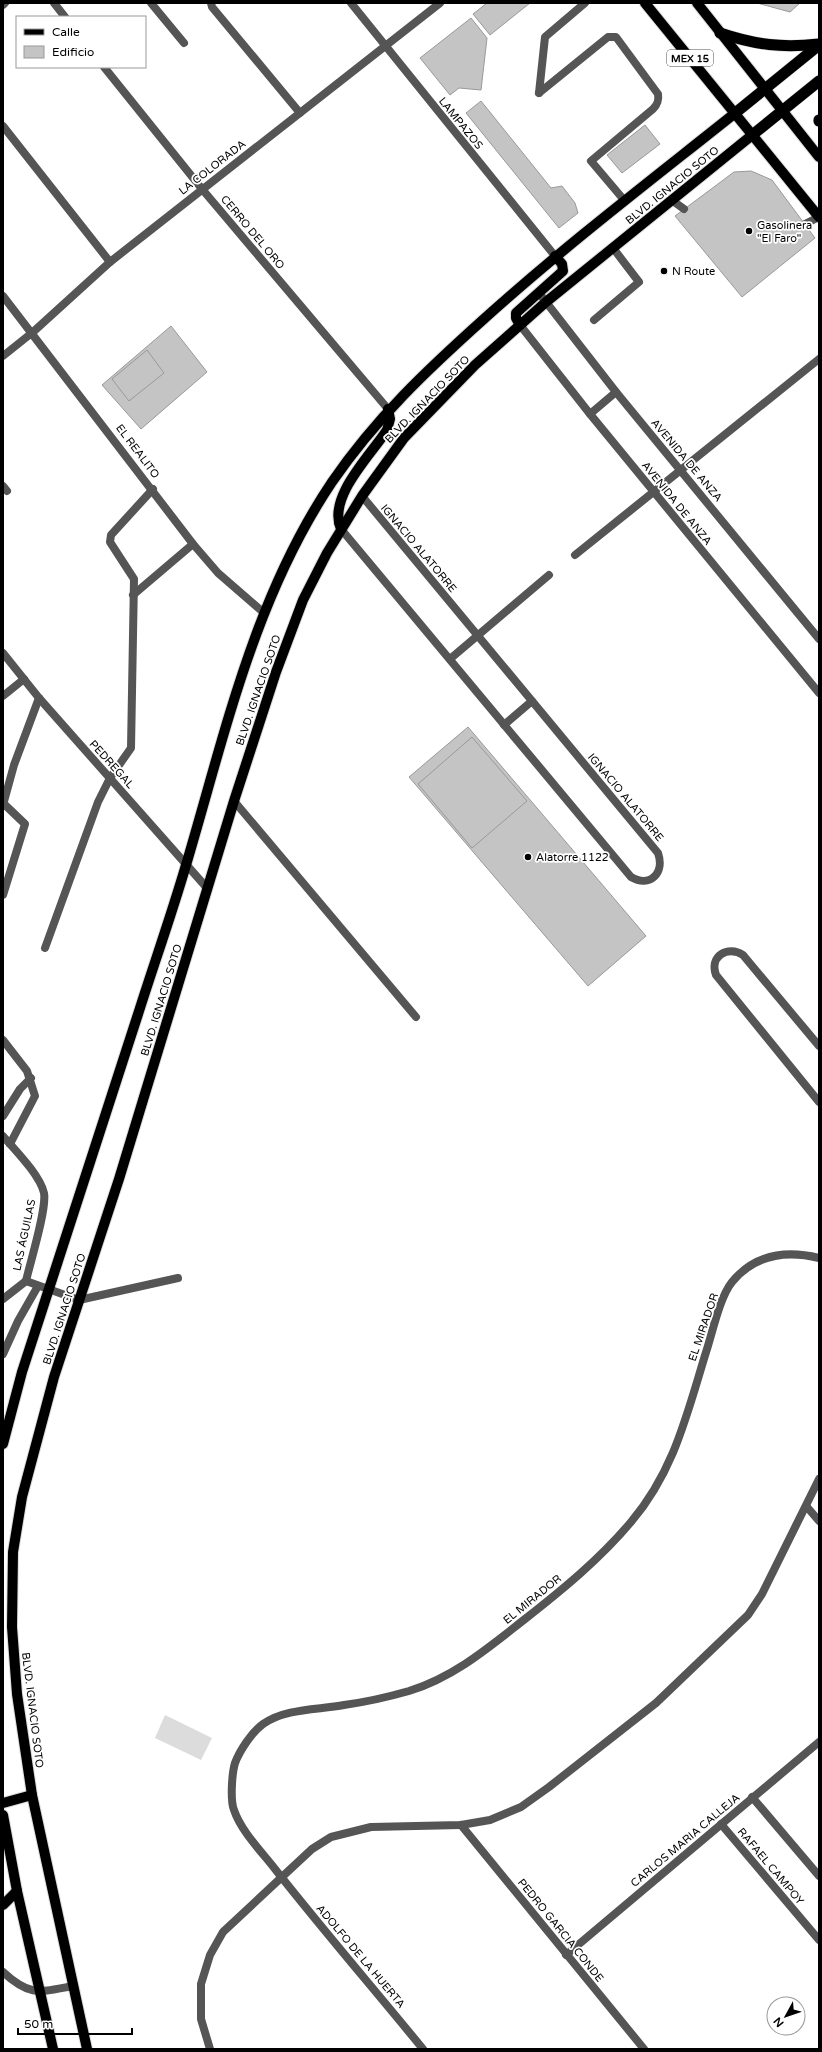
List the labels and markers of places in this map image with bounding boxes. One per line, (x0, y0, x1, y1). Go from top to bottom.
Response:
place label: Gasolinera "El Faro" (757, 219, 812, 245)
marker: Gasolinera "El Faro" (744, 226, 754, 236)
place label: N Route (672, 265, 715, 278)
marker: N Route (659, 266, 669, 276)
place label: Alatorre 1122 (536, 851, 609, 864)
marker: Alatorre 1122 (523, 852, 533, 862)

